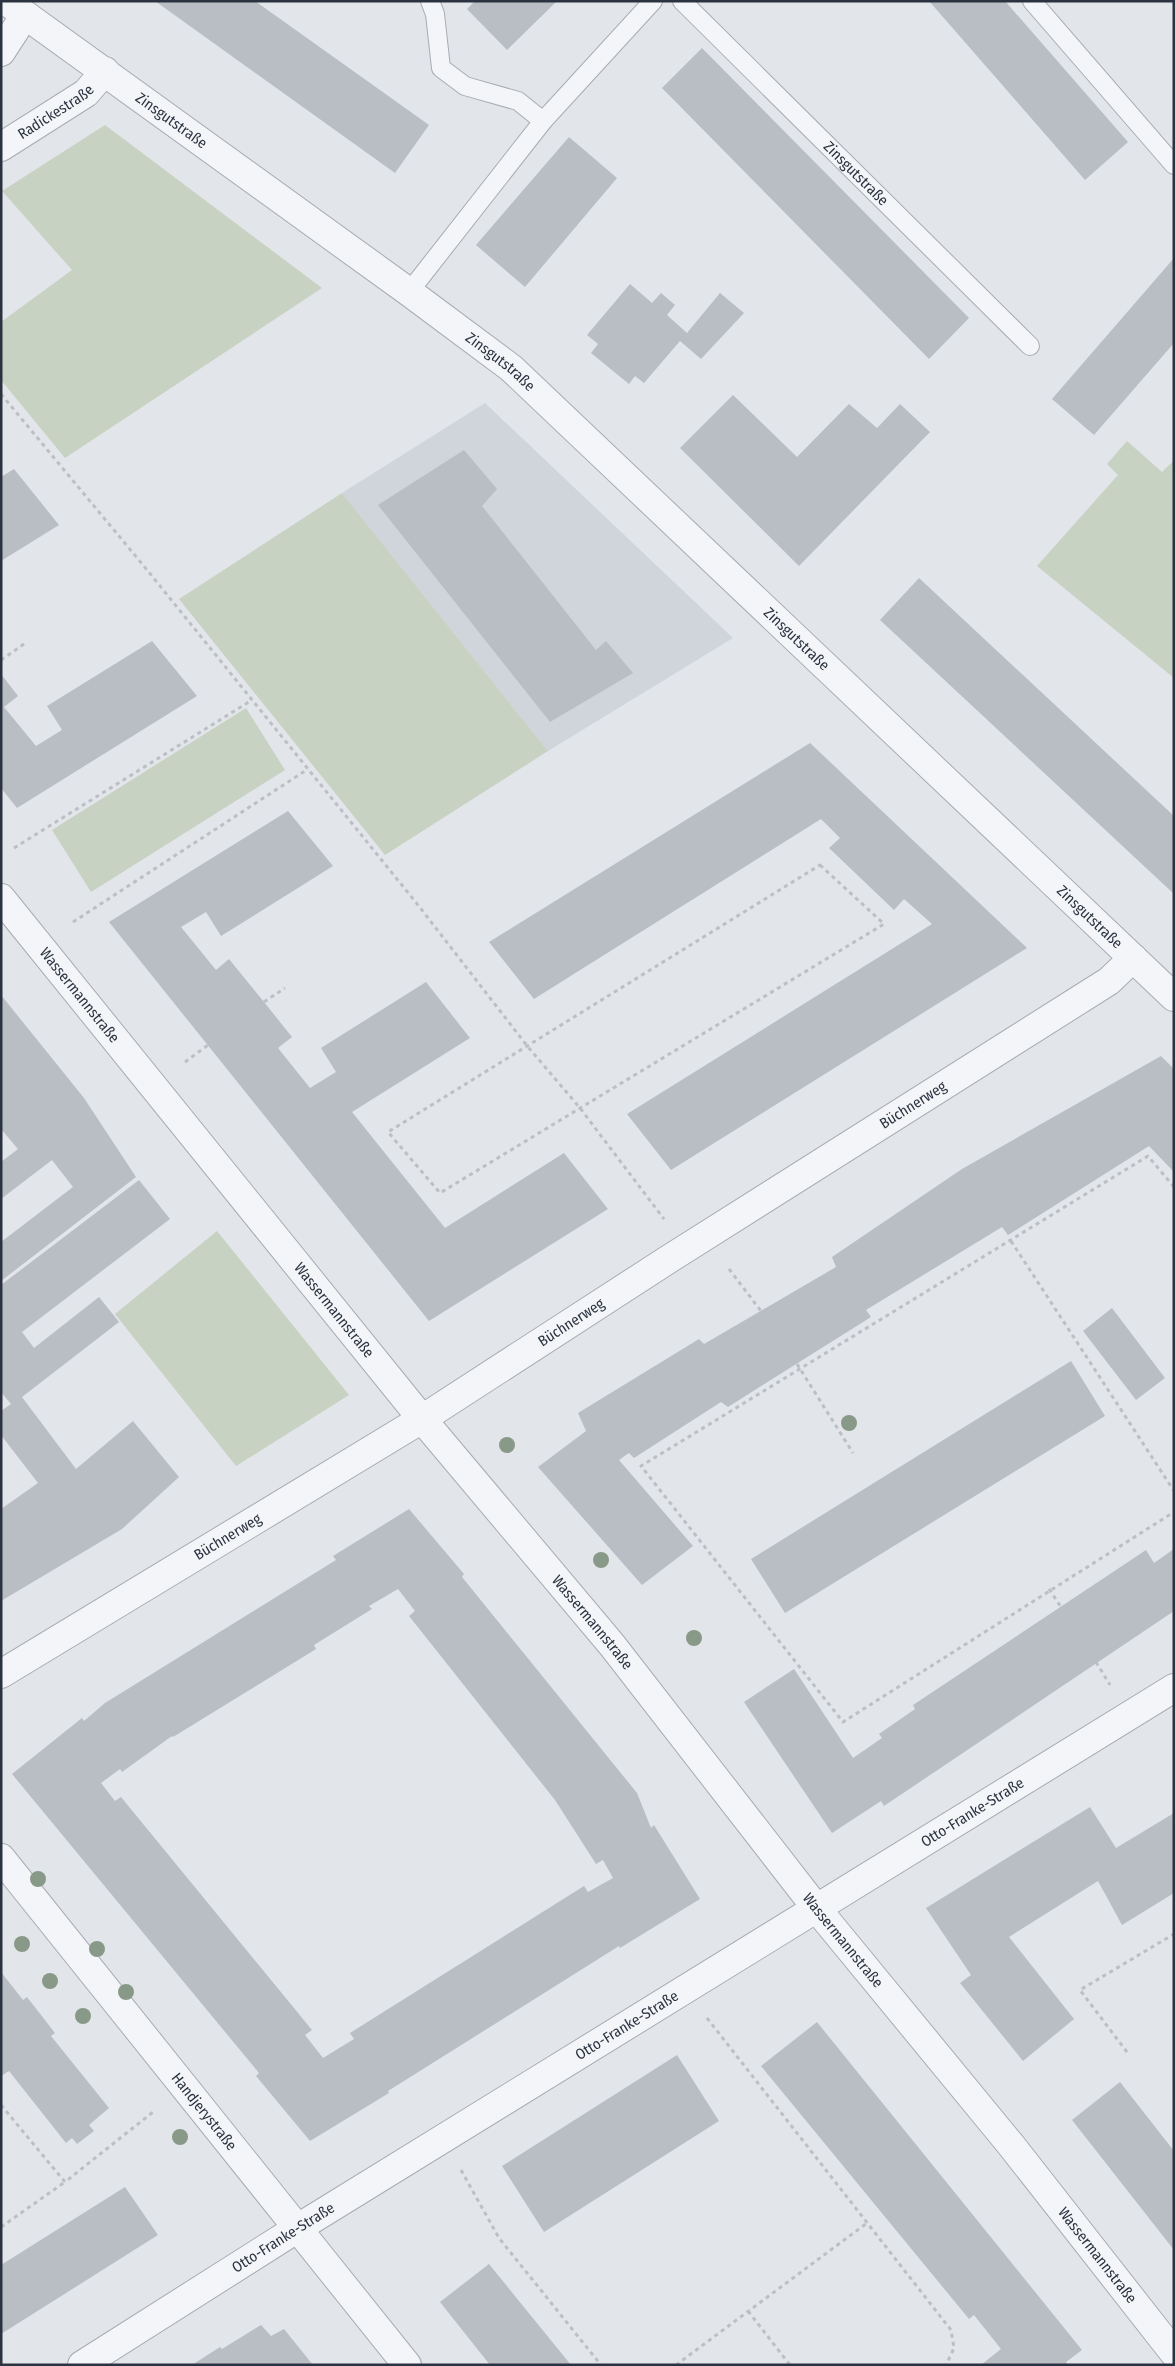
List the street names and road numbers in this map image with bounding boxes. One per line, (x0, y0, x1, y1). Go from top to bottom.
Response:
street label: Radickestraße (14, 81, 98, 143)
street label: Zinsgutstraße (132, 89, 211, 152)
street label: Zinsgutstraße (820, 138, 892, 209)
street label: Zinsgutstraße (462, 328, 539, 395)
street label: Zinsgutstraße (760, 604, 833, 674)
street label: Zinsgutstraße (1053, 882, 1126, 952)
street label: Wassermannstraße (36, 944, 123, 1046)
street label: Büchnerweg (876, 1077, 950, 1133)
street label: Wassermannstraße (290, 1259, 378, 1361)
street label: Büchnerweg (535, 1294, 608, 1350)
street label: Büchnerweg (191, 1510, 265, 1564)
street label: Wassermannstraße (548, 1571, 637, 1673)
street label: Otto-Franke-Straße (918, 1774, 1027, 1851)
street label: Wassermannstraße (799, 1889, 887, 1991)
street label: Otto-Franke-Straße (572, 1987, 682, 2064)
street label: Handjerystraße (168, 2069, 241, 2154)
street label: Otto-Franke-Straße (228, 2199, 338, 2277)
street label: Wassermannstraße (1054, 2204, 1141, 2307)

